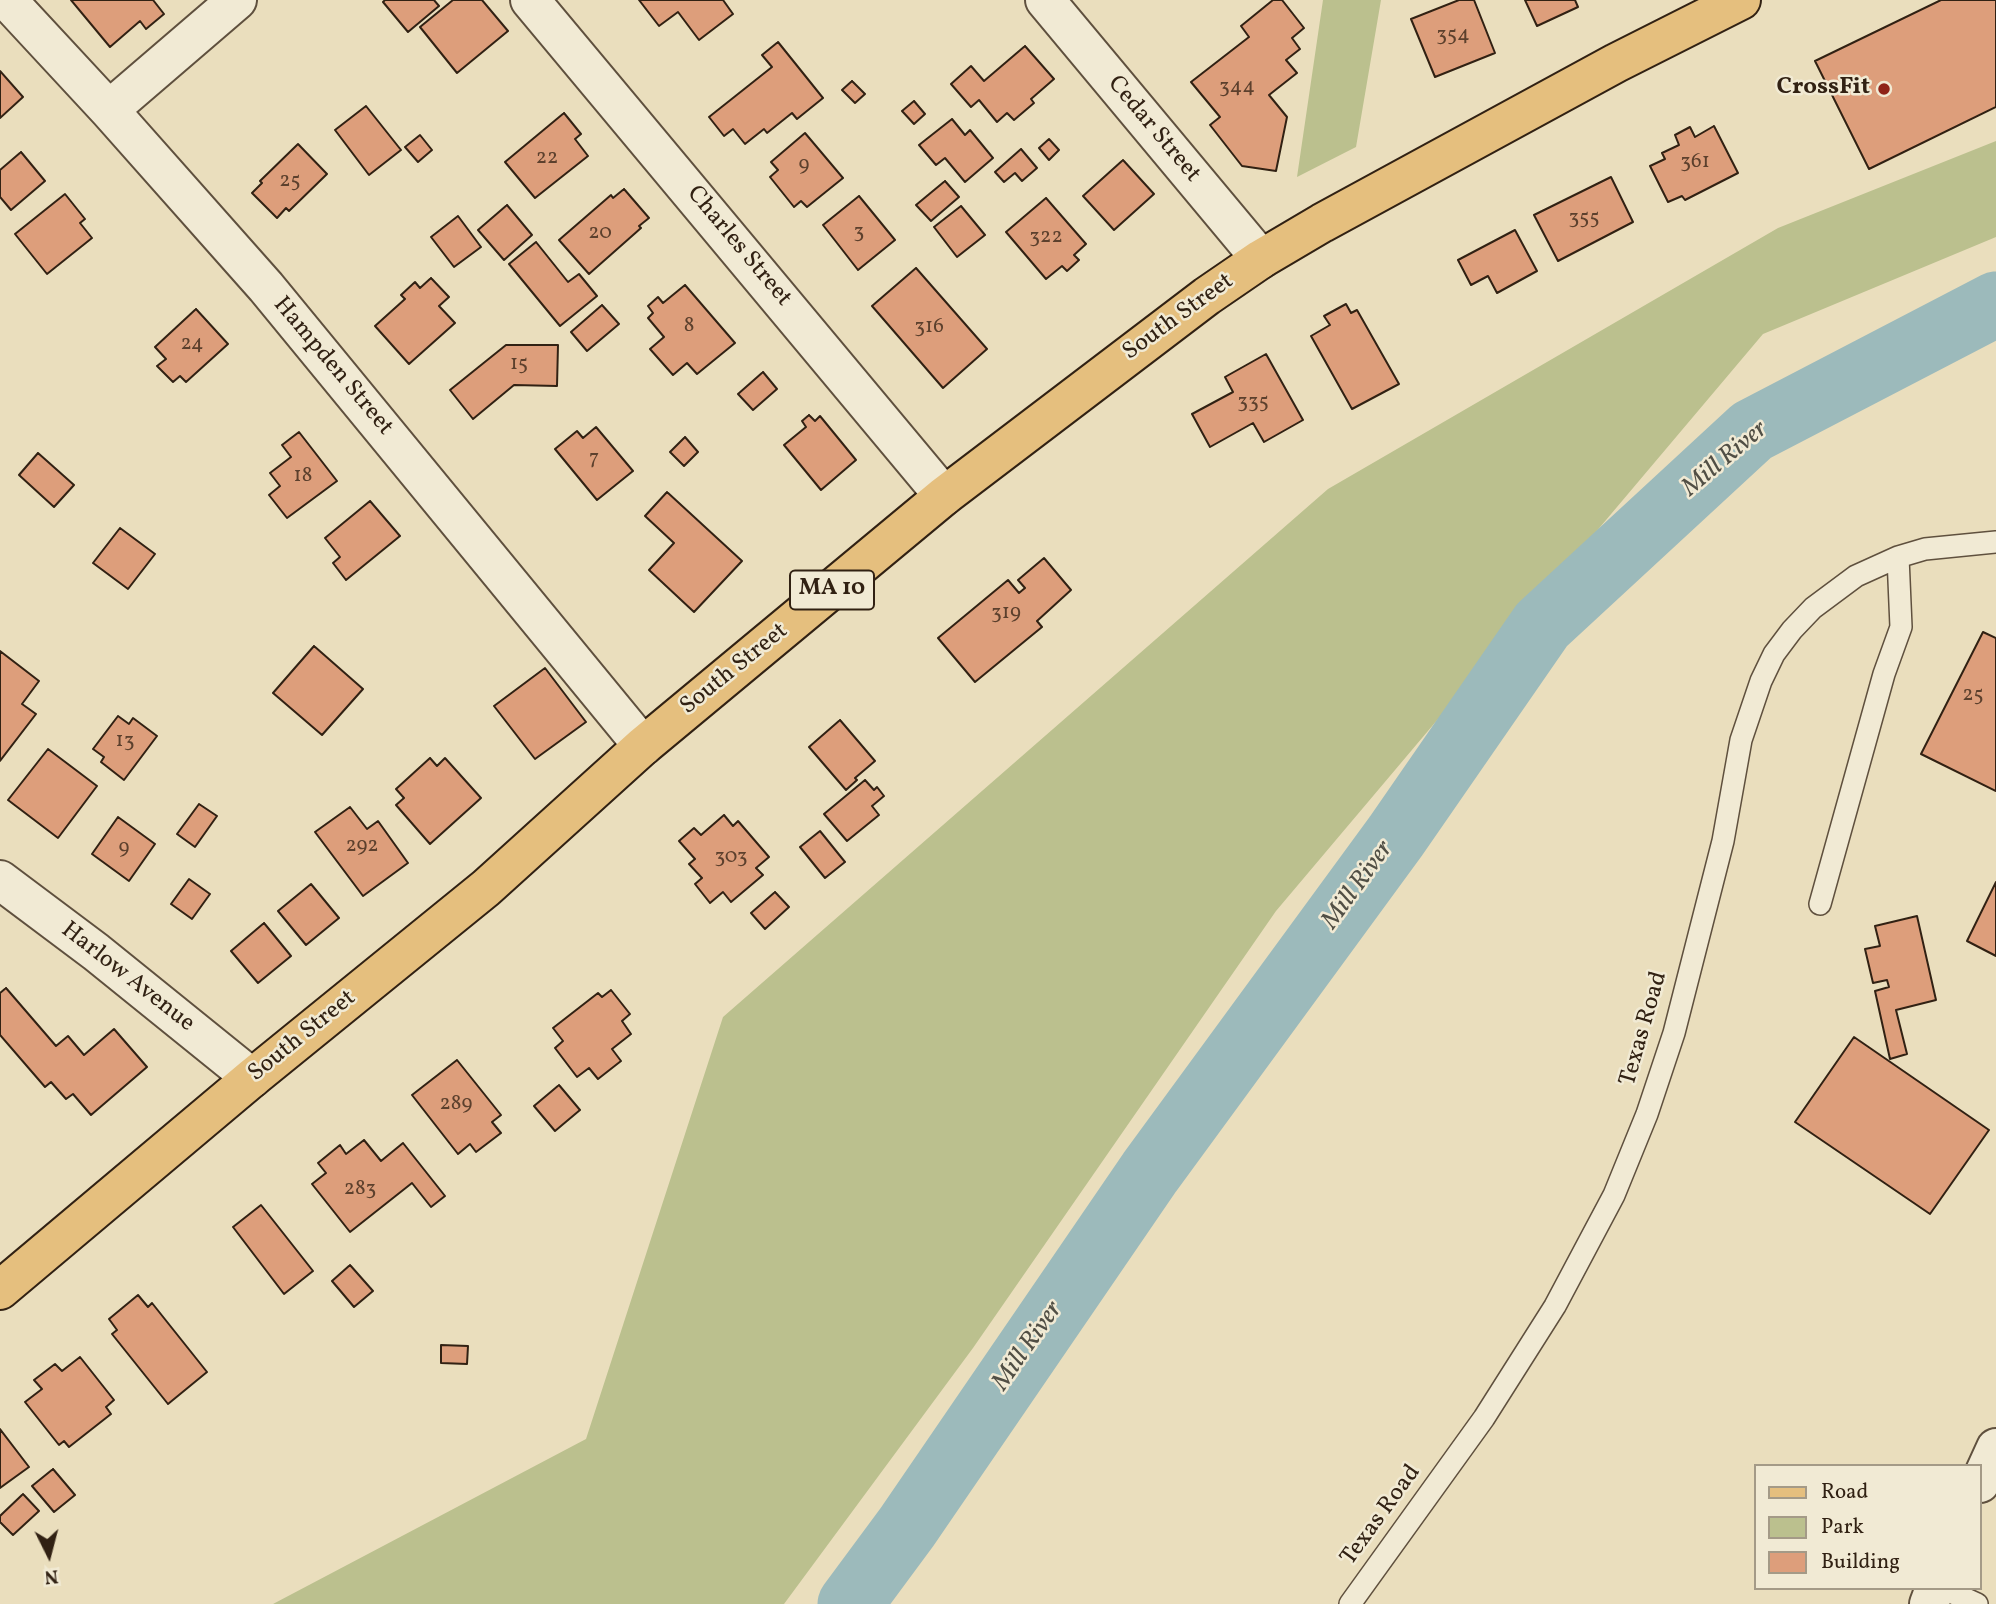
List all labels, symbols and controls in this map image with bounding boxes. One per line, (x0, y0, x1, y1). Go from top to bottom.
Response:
house number: 354 (1436, 23, 1470, 49)
street label: Cedar Street (1100, 71, 1206, 189)
house number: 344 (1219, 75, 1255, 101)
place label: CrossFit (1776, 75, 1870, 103)
marker: CrossFit (1876, 81, 1892, 97)
house number: 22 (536, 146, 558, 172)
house number: 361 (1680, 150, 1710, 176)
house number: 9 (799, 153, 809, 179)
house number: 25 (279, 169, 301, 195)
street label: Charles Street (679, 181, 797, 313)
house number: 355 (1569, 206, 1599, 232)
house number: 3 (854, 220, 864, 246)
house number: 20 (588, 221, 612, 247)
house number: 322 (1029, 225, 1063, 251)
street label: South Street (1118, 268, 1240, 368)
street label: Hampden Street (266, 292, 398, 442)
house number: 8 (684, 314, 694, 340)
house number: 316 (914, 315, 944, 341)
house number: 24 (180, 332, 204, 358)
house number: 15 (510, 352, 528, 378)
house number: 335 (1237, 390, 1269, 416)
water label: Mill River (1677, 415, 1775, 505)
house number: 7 (589, 447, 599, 473)
house number: 18 (294, 464, 312, 490)
road number: MA 10 (790, 570, 874, 610)
house number: 319 (991, 601, 1021, 627)
street label: South Street (675, 618, 795, 722)
house number: 25 (1962, 683, 1984, 709)
house number: 13 (116, 729, 134, 755)
house number: 292 (345, 834, 379, 860)
house number: 9 (119, 836, 129, 862)
water label: Mill River (1316, 836, 1402, 936)
house number: 303 (714, 845, 748, 871)
street label: Harlow Avenue (54, 917, 200, 1039)
street label: Texas Road (1615, 969, 1675, 1089)
street label: South Street (243, 985, 363, 1089)
house number: 289 (440, 1092, 472, 1118)
house number: 283 (344, 1177, 376, 1203)
water label: Mill River (987, 1296, 1071, 1398)
street label: Texas Road (1336, 1460, 1428, 1572)
legend (1755, 1464, 1982, 1590)
text: Road (1821, 1478, 1868, 1507)
text: Park (1821, 1513, 1864, 1542)
north arrow (14, 1520, 84, 1590)
text: Building (1821, 1548, 1900, 1577)
text: N (43, 1562, 59, 1590)

